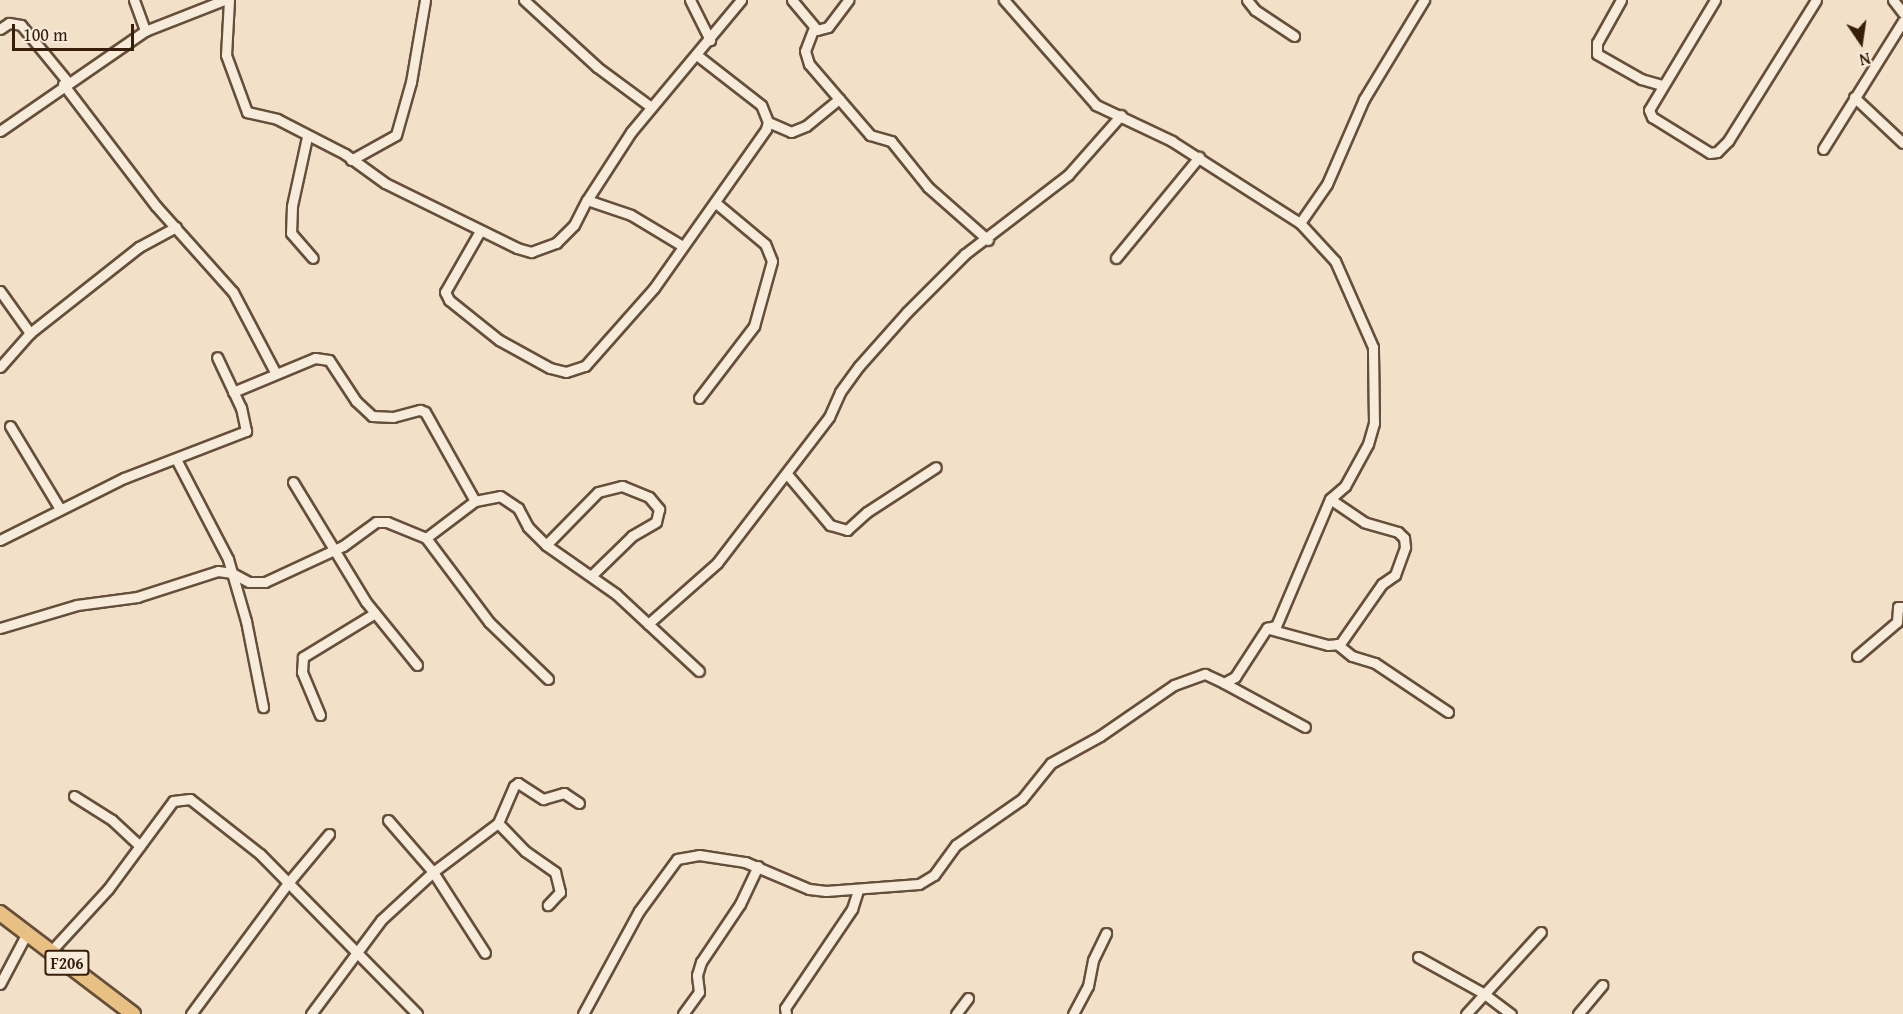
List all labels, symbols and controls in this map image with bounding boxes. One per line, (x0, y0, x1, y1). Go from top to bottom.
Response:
scale bar (15, 12, 136, 50)
north arrow (1831, 12, 1891, 72)
text: 100 m (23, 21, 68, 48)
text: N (1857, 47, 1873, 72)
road number: F206 (43, 950, 91, 976)

